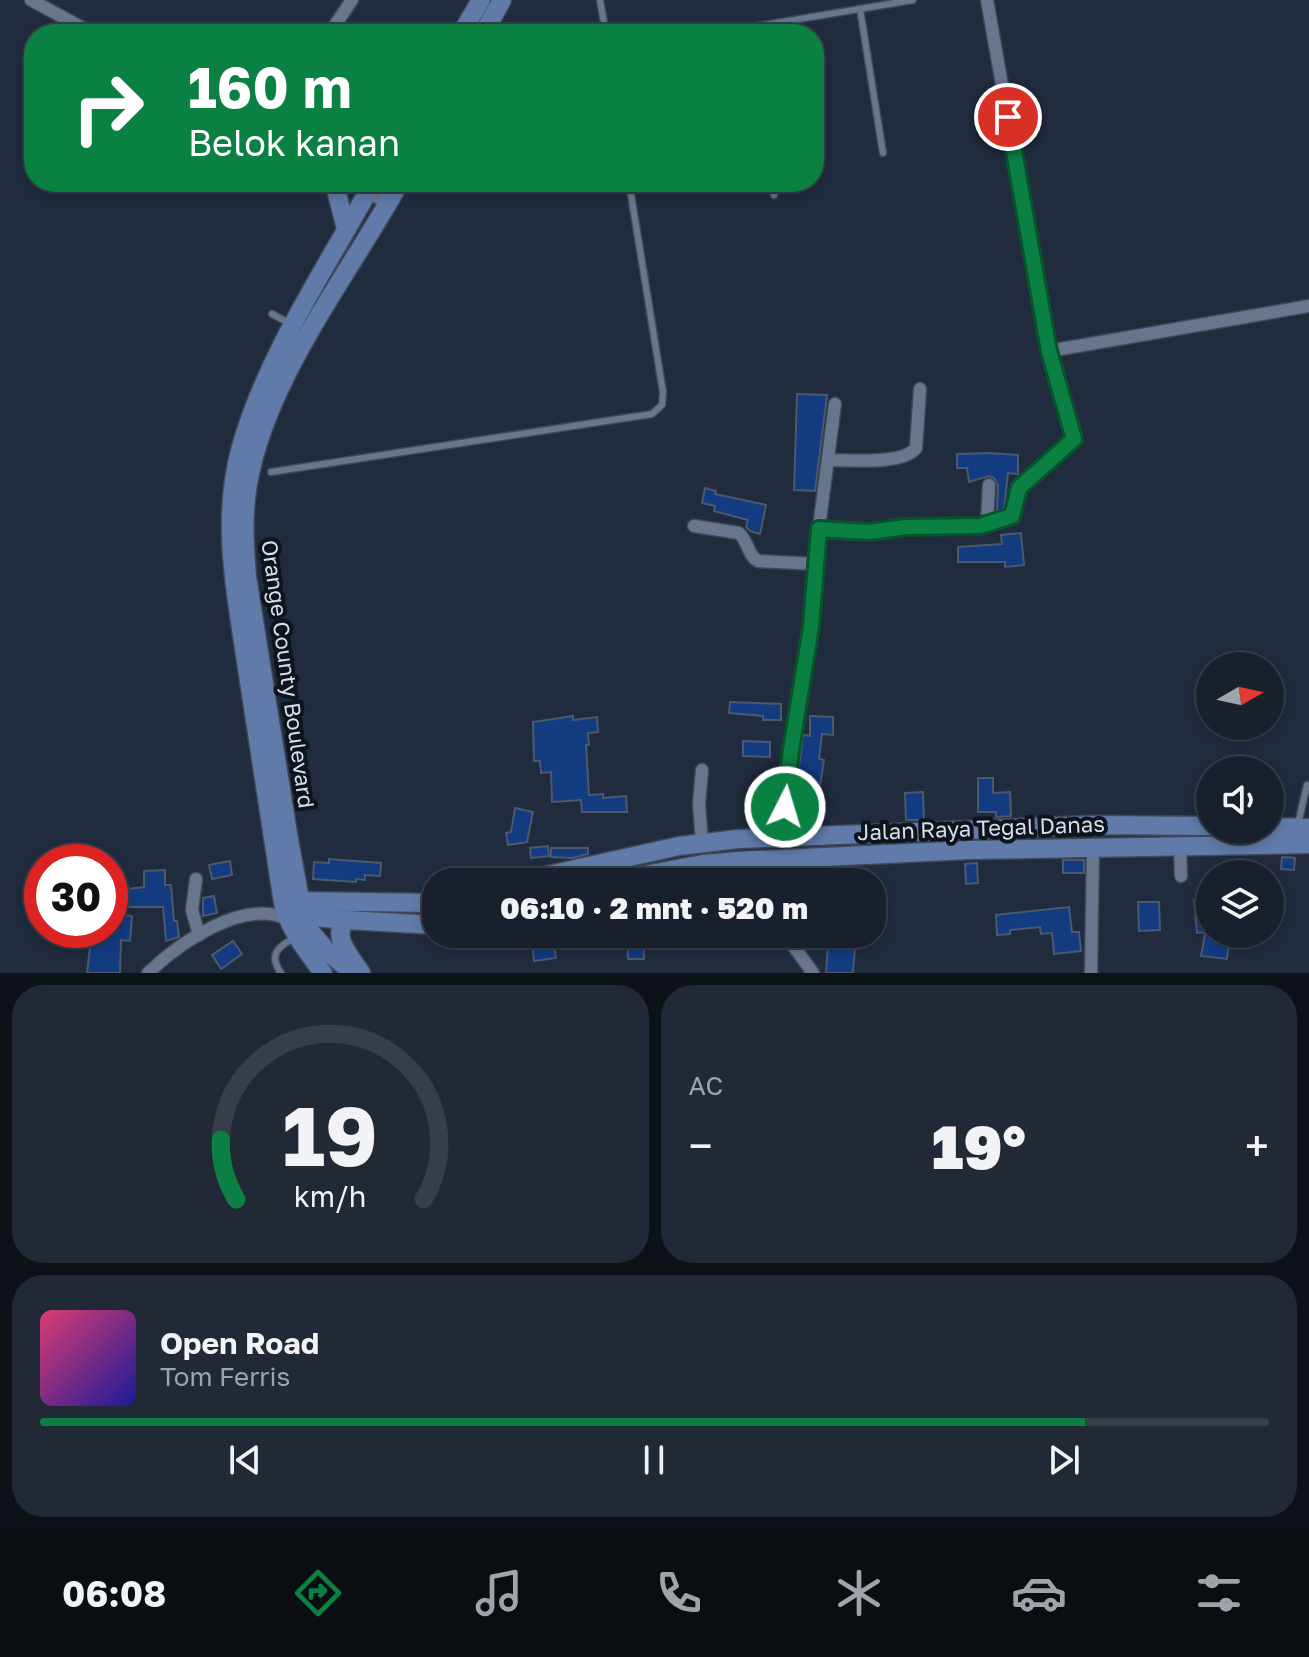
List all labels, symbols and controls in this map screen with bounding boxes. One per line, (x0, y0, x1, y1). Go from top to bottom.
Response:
text: 160 m (188, 53, 352, 120)
icon: right (56, 56, 160, 160)
pin (974, 83, 1042, 151)
icon: arrive (986, 95, 1030, 139)
text: Belok kanan (188, 121, 400, 164)
street label: Orange County Boulevard (256, 538, 321, 810)
north arrow (1196, 652, 1284, 740)
map controls (1196, 652, 1284, 948)
button: sound (1196, 756, 1284, 844)
position arrow (743, 765, 827, 849)
street label: Jalan Raya Tegal Danas (857, 810, 1105, 845)
speed limit sign: 30 (24, 844, 128, 948)
button: layers (1196, 860, 1284, 948)
text: 06:10 · 2 mnt · 520 m (500, 890, 808, 926)
text: AC (689, 1070, 723, 1101)
text: 19 (282, 1084, 378, 1184)
text: 19° (932, 1110, 1026, 1182)
text: − (689, 1119, 713, 1172)
text: + (1245, 1119, 1269, 1172)
text: km/h (294, 1179, 367, 1213)
text: Open Road (160, 1325, 319, 1361)
text: Tom Ferris (160, 1361, 290, 1392)
icon: previous (223, 1438, 267, 1482)
icon: pause (632, 1438, 676, 1482)
icon: next (1042, 1438, 1086, 1482)
icon: directions (290, 1565, 346, 1621)
icon: music (471, 1565, 527, 1621)
icon: phone (651, 1565, 707, 1621)
icon: climate (831, 1565, 887, 1621)
icon: car (1011, 1565, 1067, 1621)
icon: filters (1191, 1565, 1247, 1621)
text: 06:08 (62, 1572, 166, 1615)

